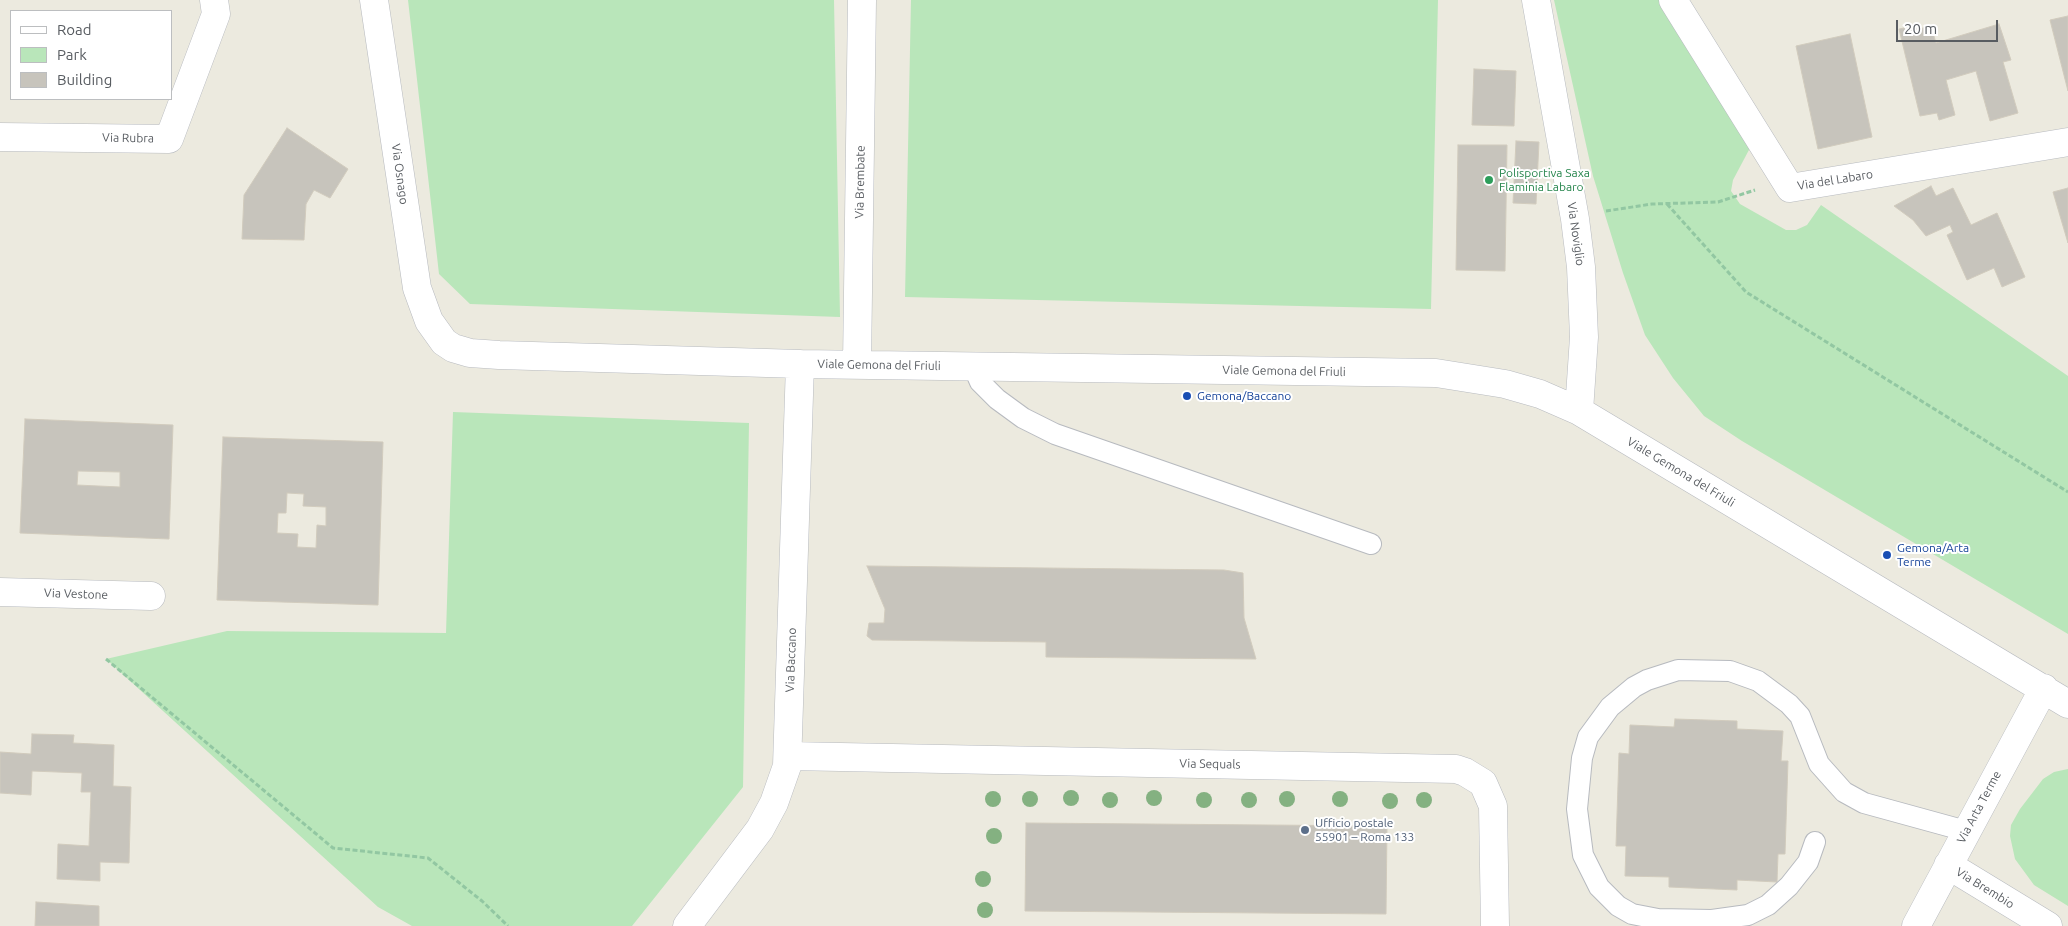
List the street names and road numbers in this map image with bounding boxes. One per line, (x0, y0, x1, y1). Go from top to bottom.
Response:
street label: Via Rubra (102, 130, 154, 146)
street label: Via Osnago (389, 143, 411, 205)
street label: Via Brembate (852, 145, 868, 219)
street label: Via del Labaro (1796, 167, 1874, 193)
street label: Via Noviglio (1564, 201, 1588, 267)
street label: Viale Gemona del Friuli (817, 357, 941, 373)
street label: Viale Gemona del Friuli (1222, 363, 1346, 379)
street label: Viale Gemona del Friuli (1624, 434, 1738, 510)
street label: Via Vestone (44, 586, 108, 602)
street label: Via Baccano (783, 627, 799, 693)
street label: Via Sequals (1179, 756, 1241, 772)
street label: Via Arta Terme (1954, 768, 2004, 846)
street label: Via Brembio (1953, 864, 2017, 912)

